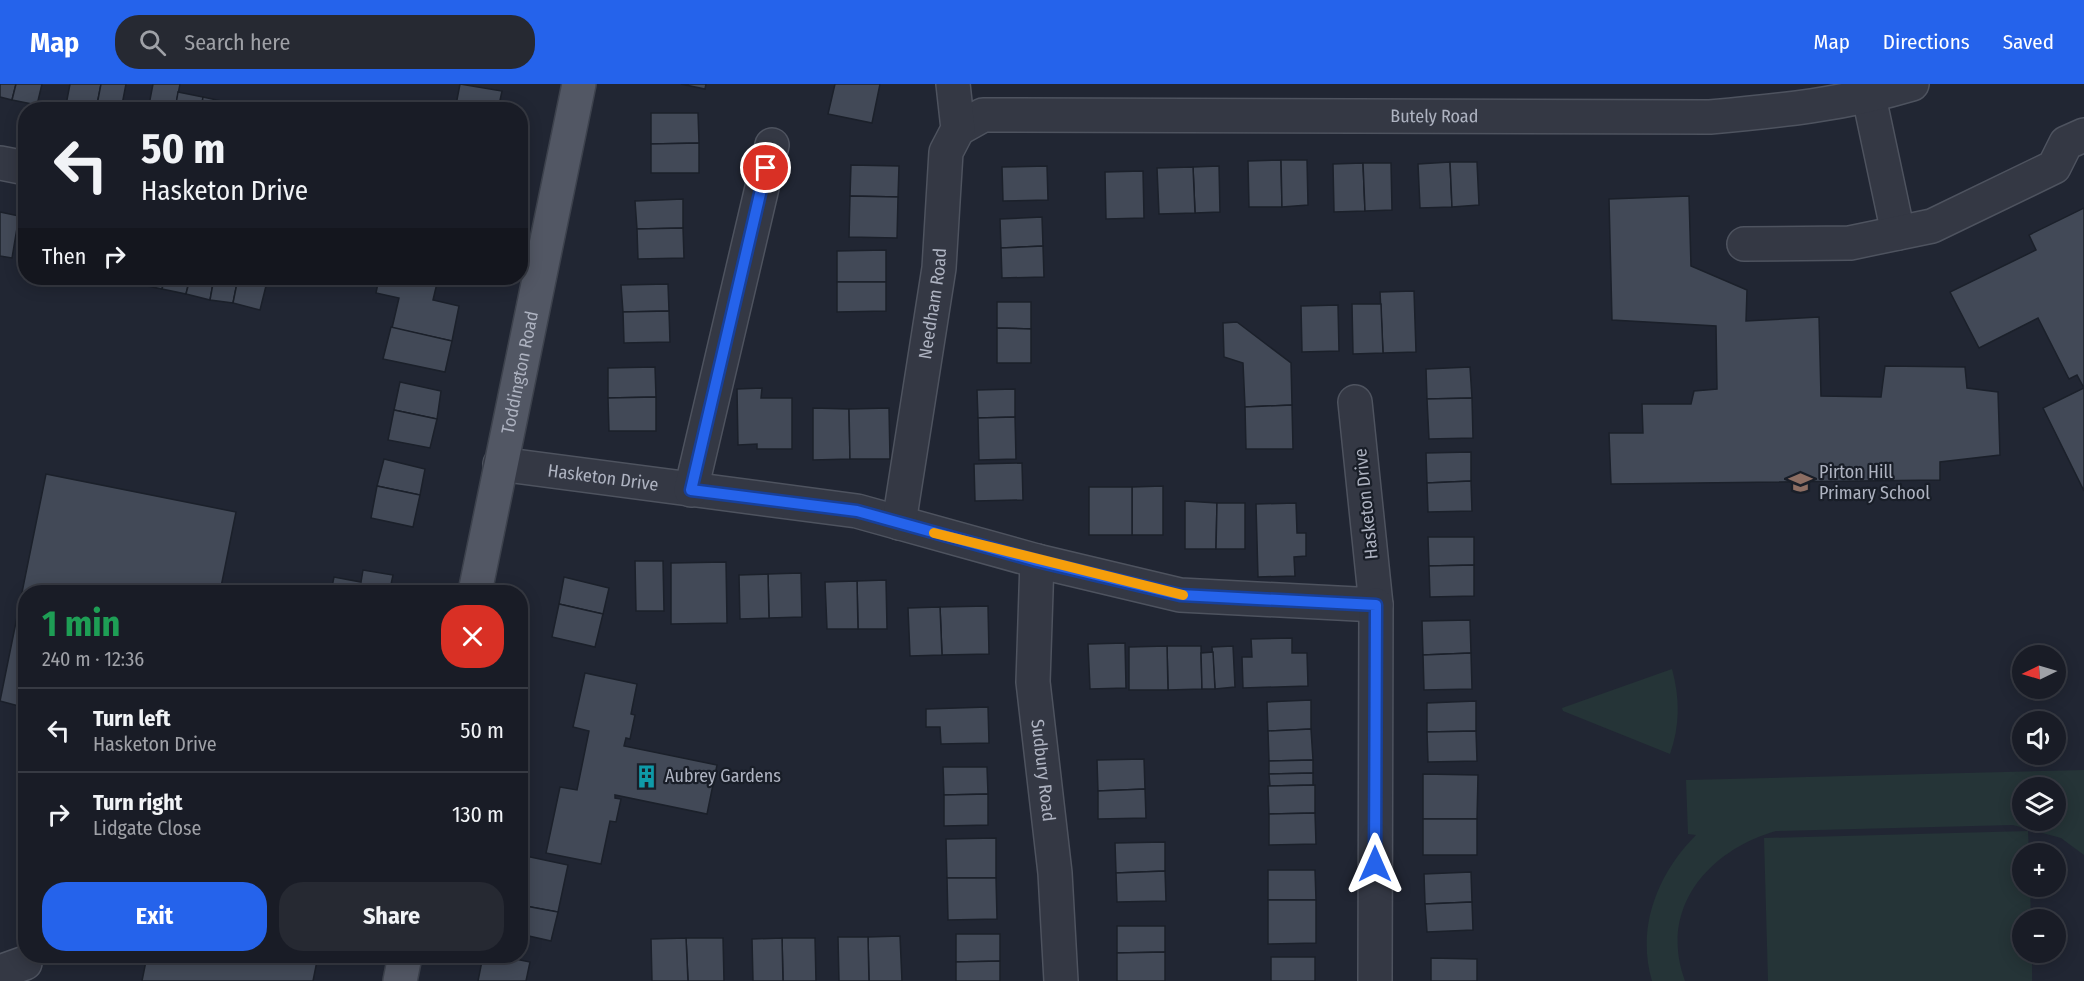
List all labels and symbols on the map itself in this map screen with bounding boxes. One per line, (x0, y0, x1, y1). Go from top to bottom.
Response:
street label: Butely Road (1390, 105, 1478, 127)
pin (740, 142, 791, 193)
street label: Needham Road (914, 247, 951, 361)
street label: Toddington Road (497, 309, 543, 436)
street label: Hasketon Drive (1349, 447, 1383, 561)
street label: Hasketon Drive (546, 459, 660, 496)
place label: Pirton Hill Primary School (1819, 461, 1930, 504)
school or university icon: Pirton Hill Primary School (1788, 469, 1814, 495)
north arrow (2012, 645, 2066, 699)
street label: Sudbury Road (1026, 718, 1060, 823)
building icon: Aubrey Gardens (634, 763, 660, 789)
place label: Aubrey Gardens (665, 765, 781, 787)
position arrow (1343, 832, 1407, 896)

